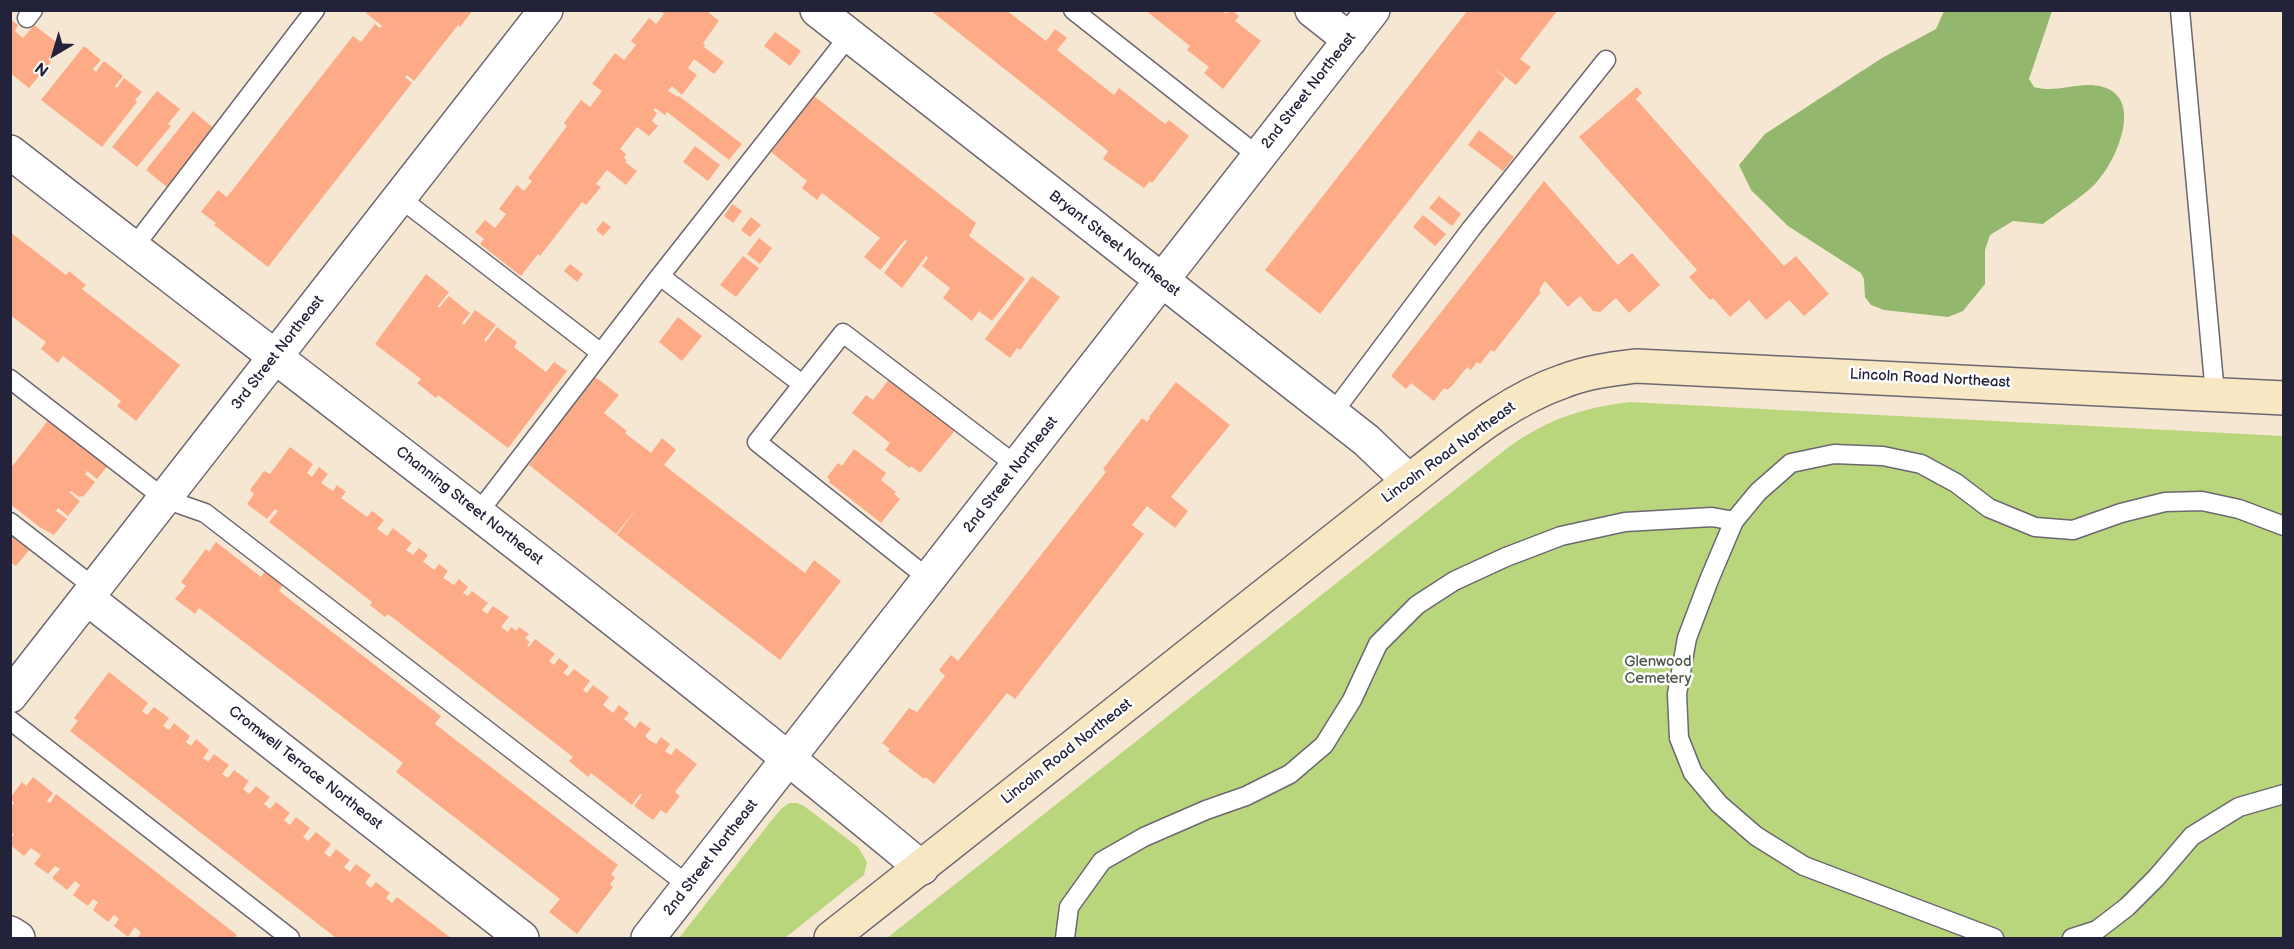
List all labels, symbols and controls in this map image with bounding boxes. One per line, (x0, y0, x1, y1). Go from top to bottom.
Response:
north arrow (24, 24, 84, 84)
street label: 2nd Street Northeast (1258, 29, 1360, 153)
text: N (32, 57, 53, 80)
street label: Bryant Street Northeast (1045, 187, 1183, 301)
street label: 3rd Street Northeast (228, 292, 328, 414)
street label: Lincoln Road Northeast (1849, 366, 2011, 392)
street label: Lincoln Road Northeast (1379, 398, 1519, 508)
street label: 2nd Street Northeast (960, 413, 1062, 537)
street label: Channing Street Northeast (392, 443, 546, 569)
park label: Glenwood Cemetery (1624, 653, 1692, 688)
street label: Lincoln Road Northeast (998, 695, 1136, 809)
street label: Cromwell Terrace Northeast (225, 702, 385, 834)
street label: 2nd Street Northeast (660, 796, 762, 920)

